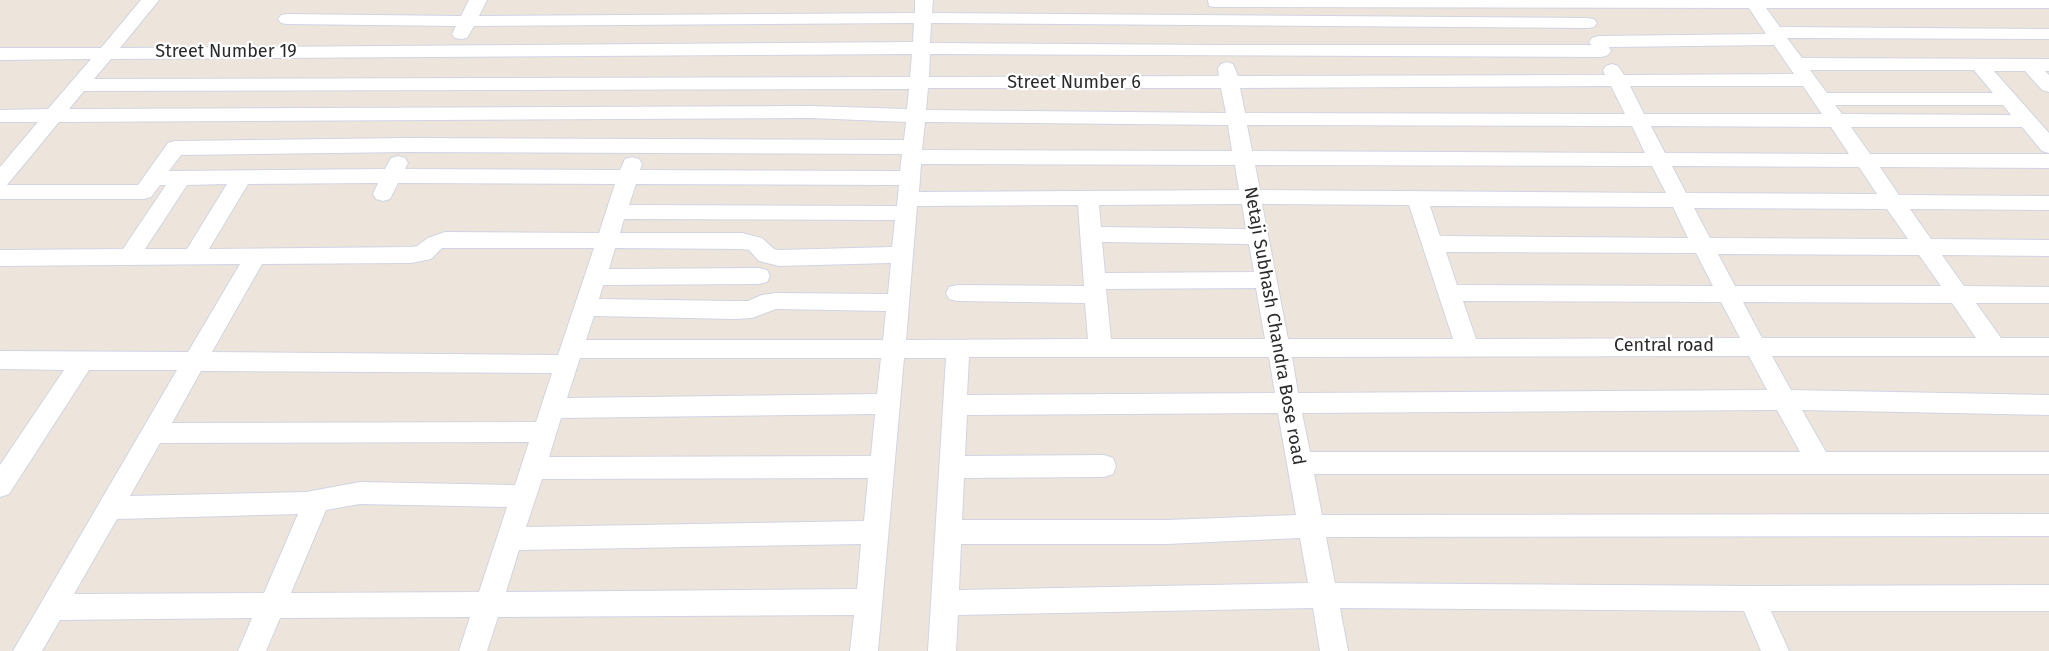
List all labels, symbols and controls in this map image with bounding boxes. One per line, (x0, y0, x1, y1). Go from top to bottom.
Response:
street label: Street Number 19 (155, 41, 297, 63)
street label: Street Number 6 (1007, 72, 1141, 94)
street label: Netaji Subhash Chandra Bose road (1239, 185, 1309, 467)
street label: Central road (1614, 335, 1714, 357)

